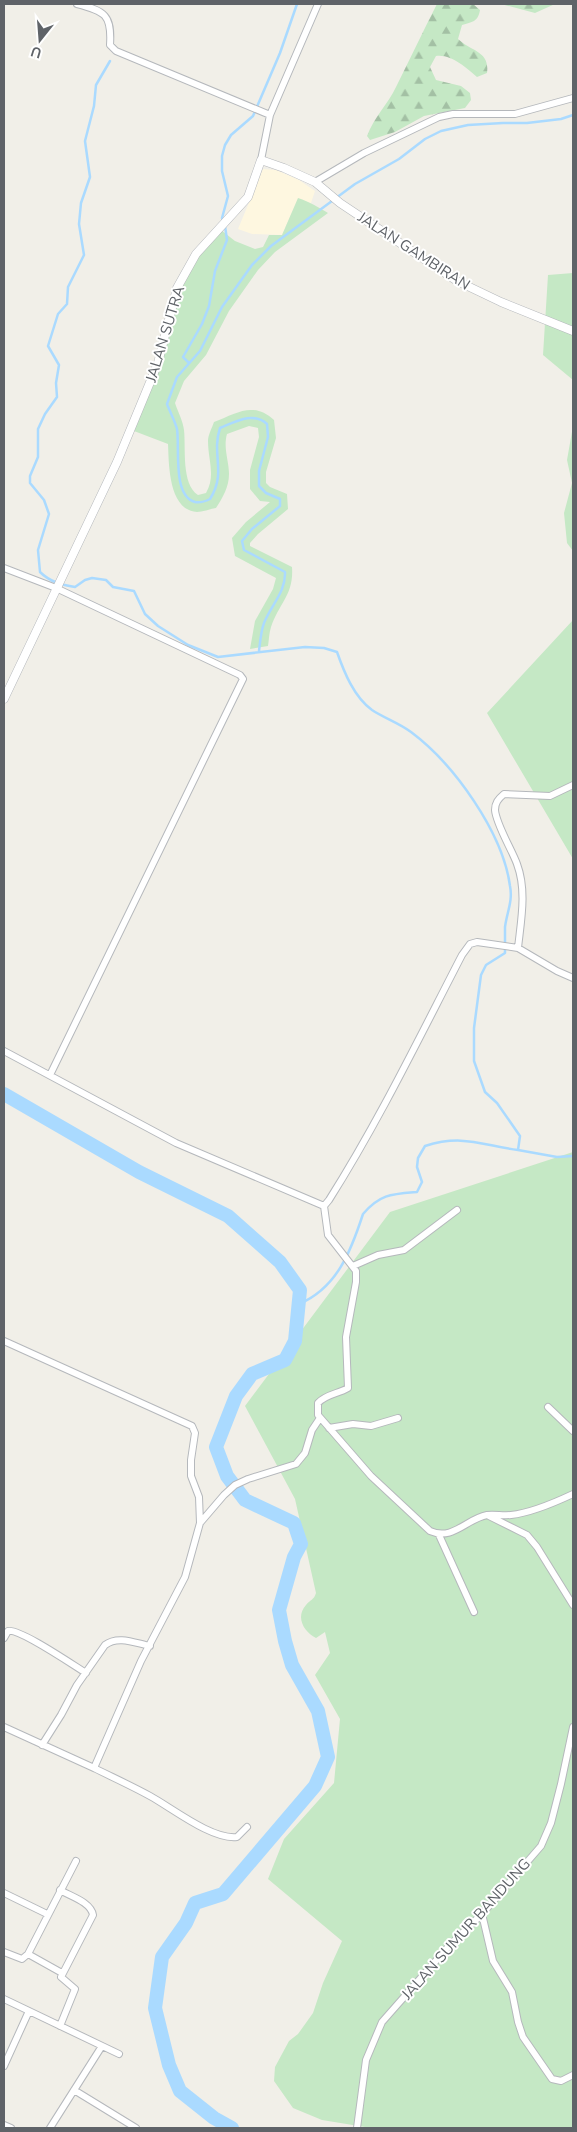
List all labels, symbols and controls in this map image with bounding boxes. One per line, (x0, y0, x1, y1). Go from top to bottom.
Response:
north arrow (15, 15, 65, 65)
text: U (29, 41, 44, 63)
street label: JALAN GAMBIRAN (353, 207, 474, 295)
street label: JALAN SUTRA (141, 283, 189, 385)
street label: JALAN SUMUR BANDUNG (397, 1854, 535, 2005)

